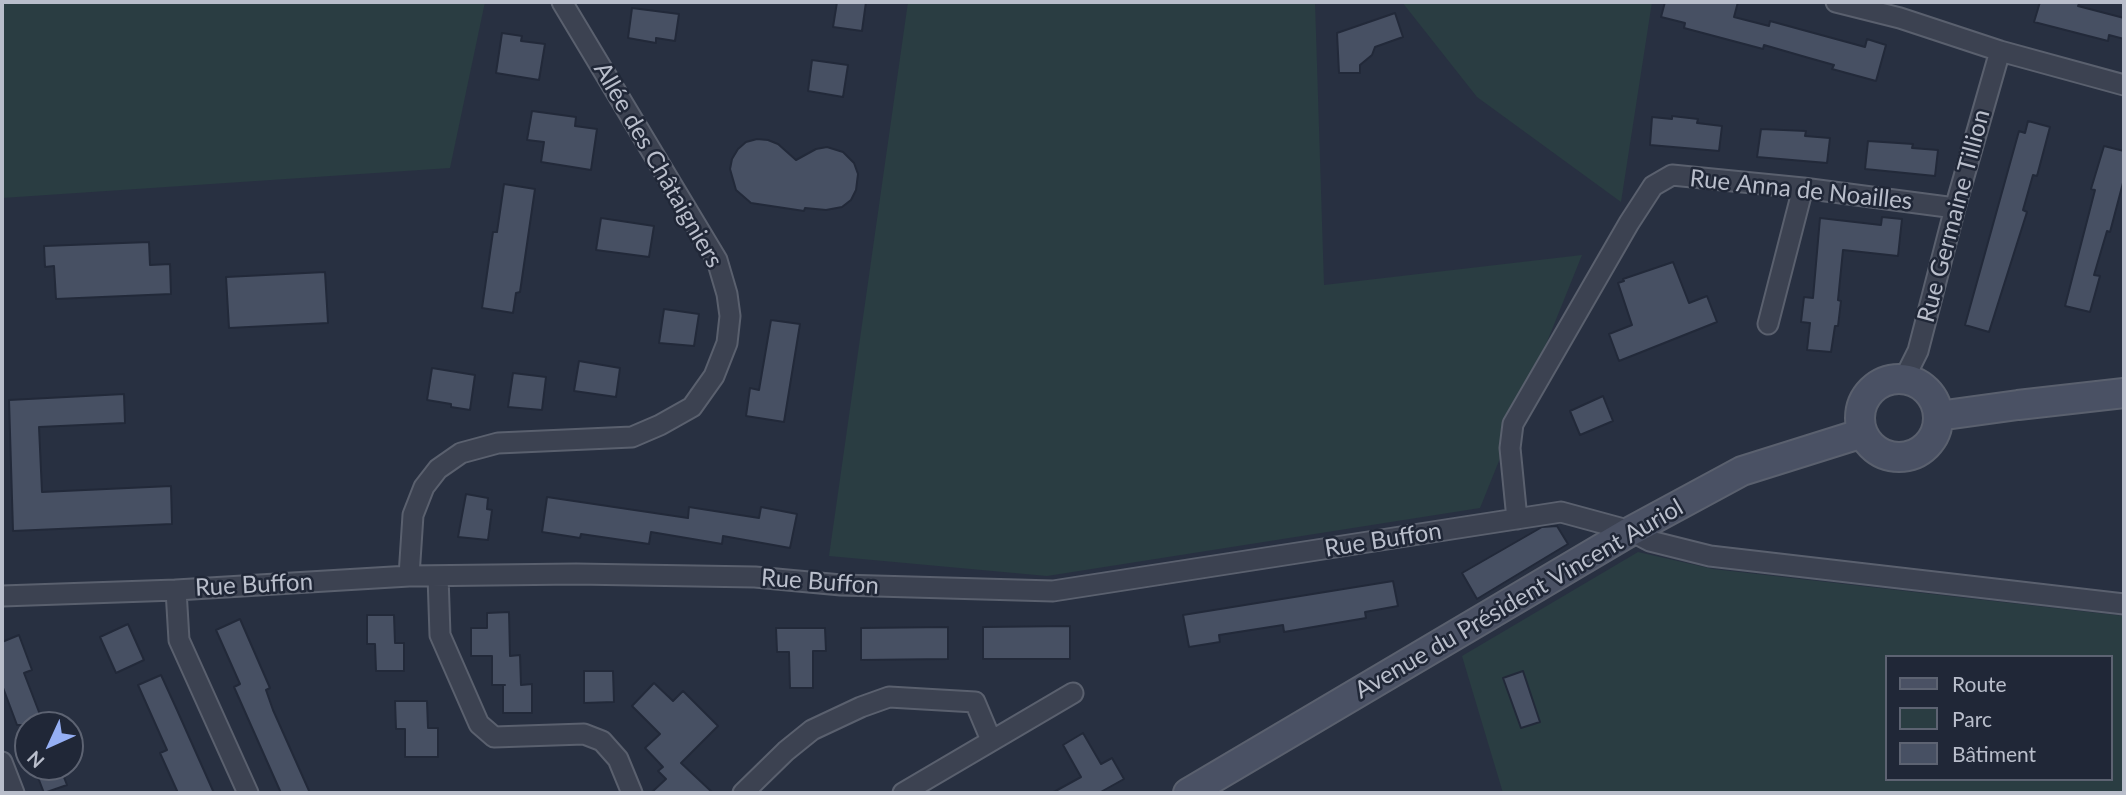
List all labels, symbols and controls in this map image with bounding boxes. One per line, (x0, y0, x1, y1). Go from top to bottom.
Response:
street label: Allée des Châtaigniers (587, 57, 729, 273)
street label: Rue Germaine Tillion (1912, 106, 1996, 326)
street label: Rue Anna de Noailles (1688, 164, 1914, 216)
street label: Avenue du Président Vincent Auriol (1350, 493, 1688, 705)
street label: Rue Buffon (1322, 517, 1444, 563)
street label: Rue Buffon (760, 564, 880, 600)
street label: Rue Buffon (194, 568, 314, 602)
legend (1884, 655, 2112, 781)
text: Route (1952, 671, 2007, 696)
text: Parc (1952, 706, 1992, 731)
north arrow (14, 711, 84, 781)
text: Bâtiment (1952, 741, 2036, 766)
text: N (22, 746, 49, 773)

